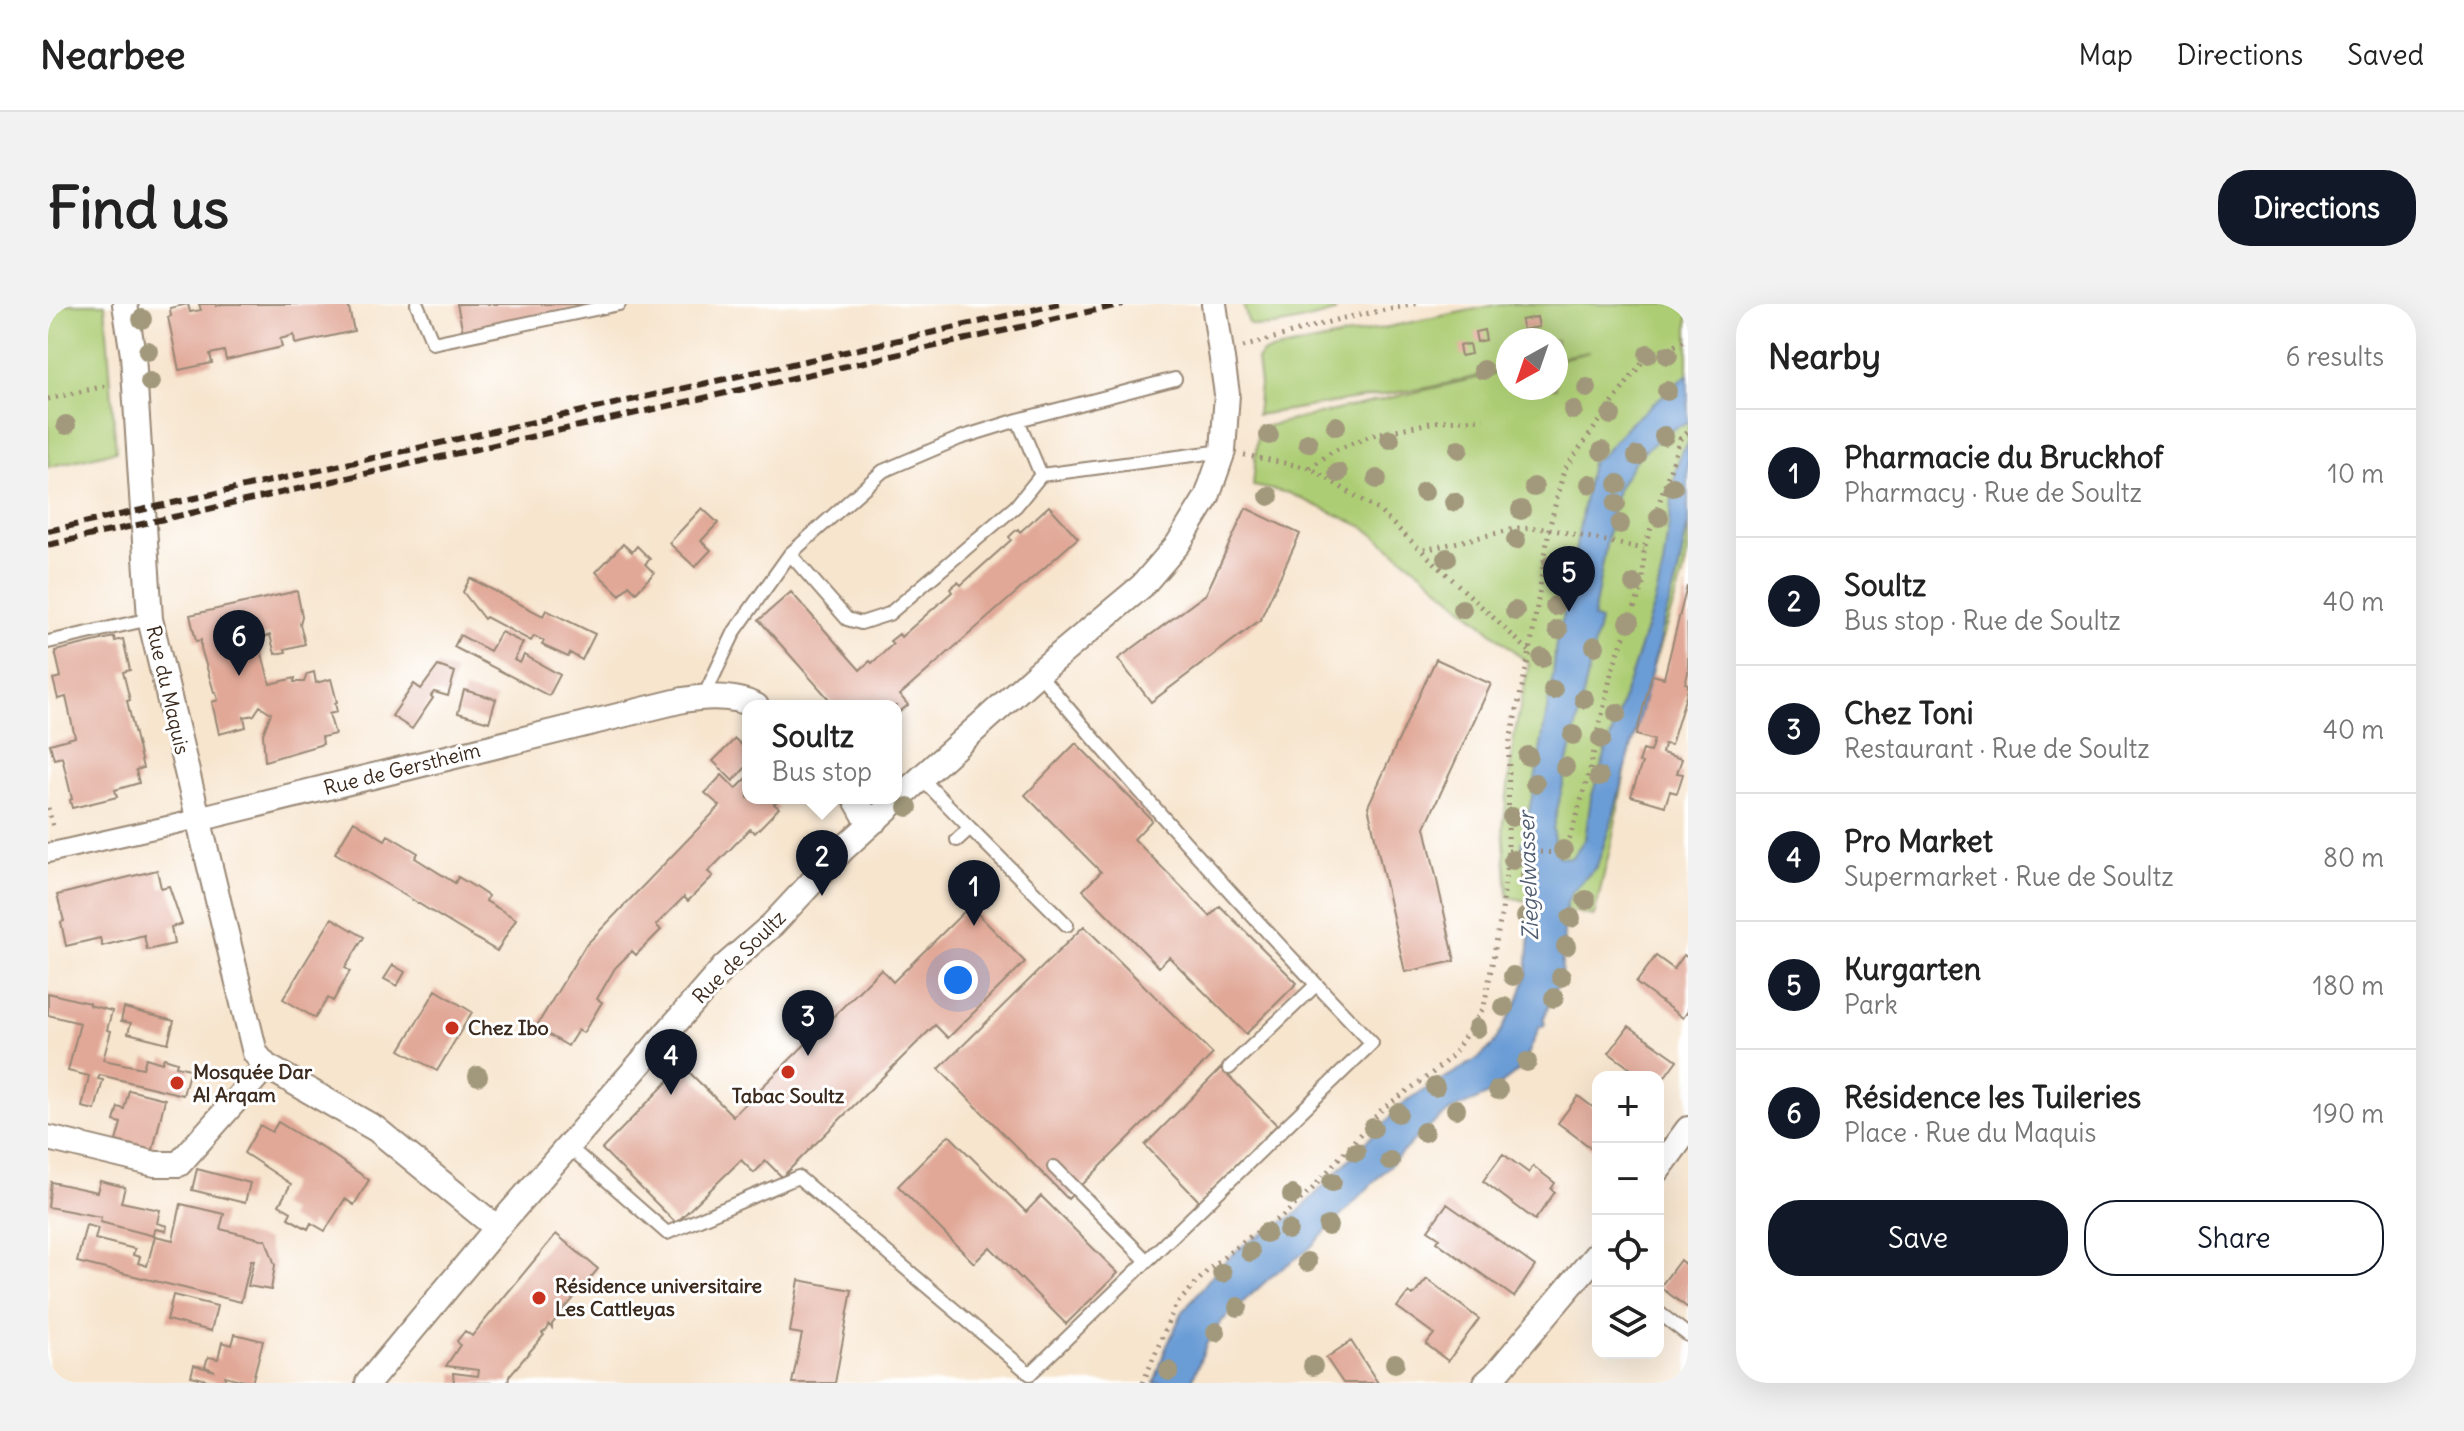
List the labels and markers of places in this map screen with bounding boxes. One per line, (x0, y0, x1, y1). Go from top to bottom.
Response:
pin: 5 (1543, 546, 1595, 612)
pin: 6 (213, 610, 265, 676)
pin: 2 (796, 830, 848, 896)
pin: 1 (948, 860, 1000, 926)
pin: 3 (782, 990, 834, 1056)
place label: Chez Ibo (468, 1015, 549, 1040)
marker: Chez Ibo (443, 1019, 461, 1037)
pin: 4 (645, 1029, 697, 1095)
place label: Mosquée Dar Al Arqam (193, 1059, 313, 1107)
marker: Tabac Soultz (779, 1063, 797, 1081)
marker: Mosquée Dar Al Arqam (168, 1074, 186, 1092)
place label: Tabac Soultz (732, 1083, 845, 1108)
place label: Résidence universitaire Les Cattleyas (555, 1273, 762, 1321)
marker: Résidence universitaire Les Cattleyas (530, 1289, 548, 1307)

